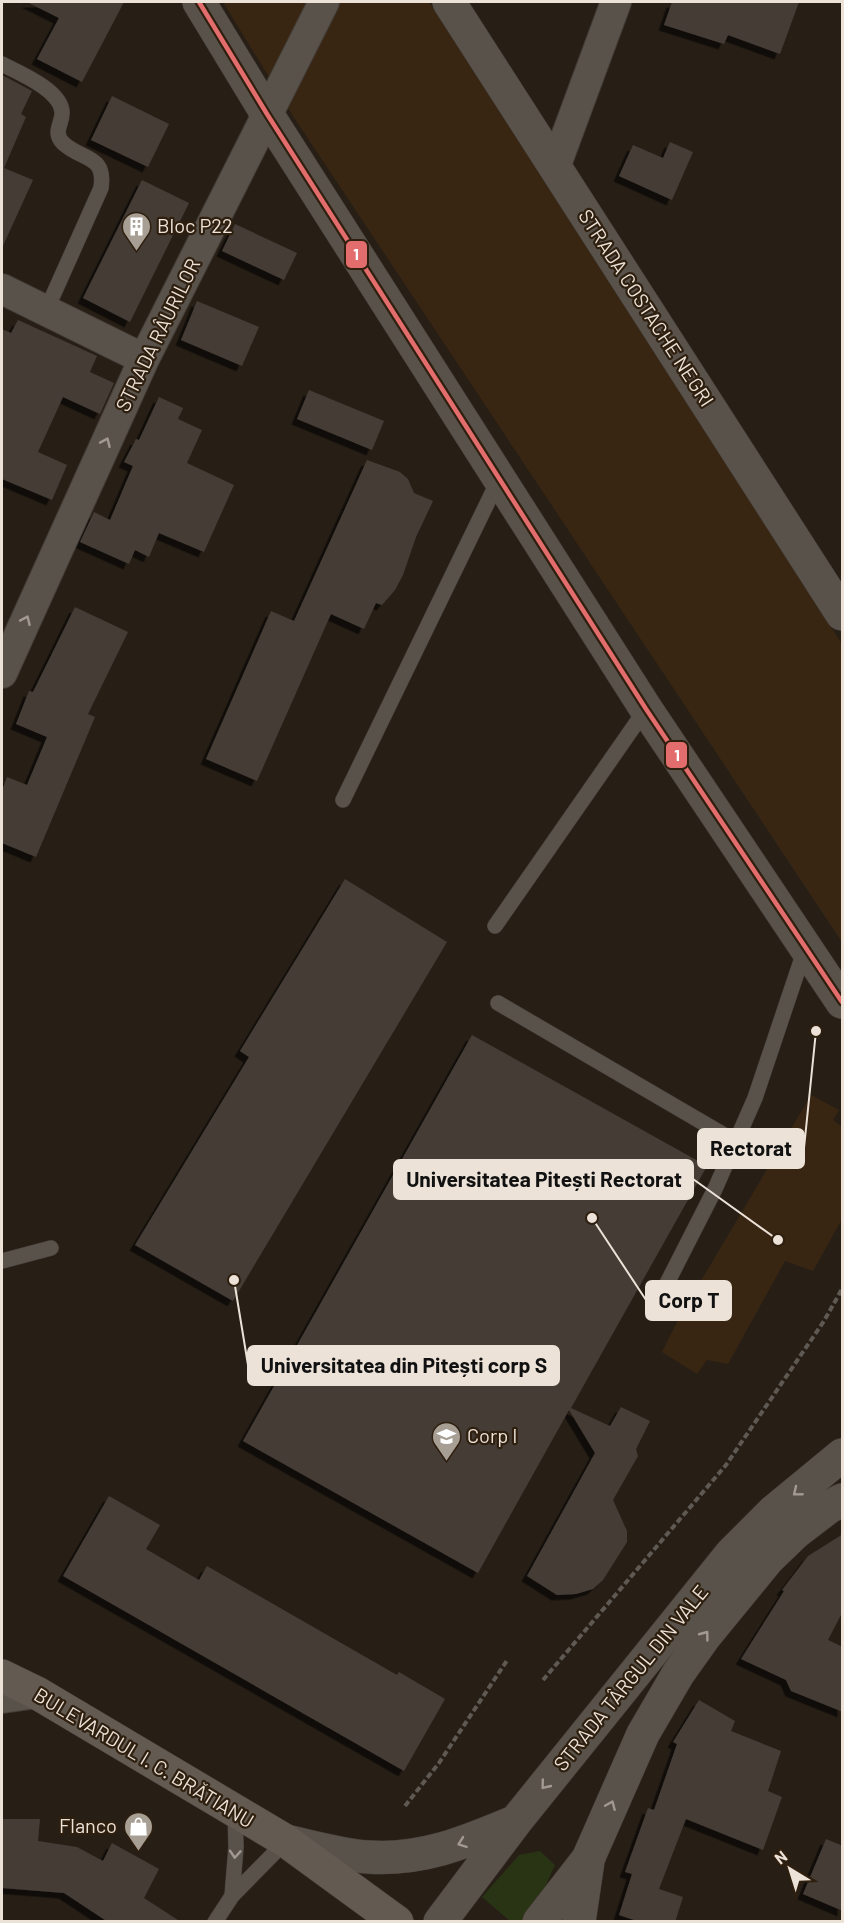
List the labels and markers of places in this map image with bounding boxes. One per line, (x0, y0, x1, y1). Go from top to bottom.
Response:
building icon: Bloc P22 (120, 210, 152, 252)
place label: Bloc P22 (157, 213, 233, 237)
callout: Rectorat (698, 1129, 804, 1168)
callout: Universitatea Pitești Rectorat (394, 1160, 693, 1199)
callout: Corp T (646, 1281, 731, 1320)
callout: Universitatea din Pitești corp S (248, 1346, 559, 1385)
school or university icon: Corp I (430, 1420, 462, 1462)
place label: Corp I (467, 1423, 518, 1447)
shop icon: Flanco (122, 1810, 154, 1852)
place label: Flanco (59, 1813, 117, 1837)

